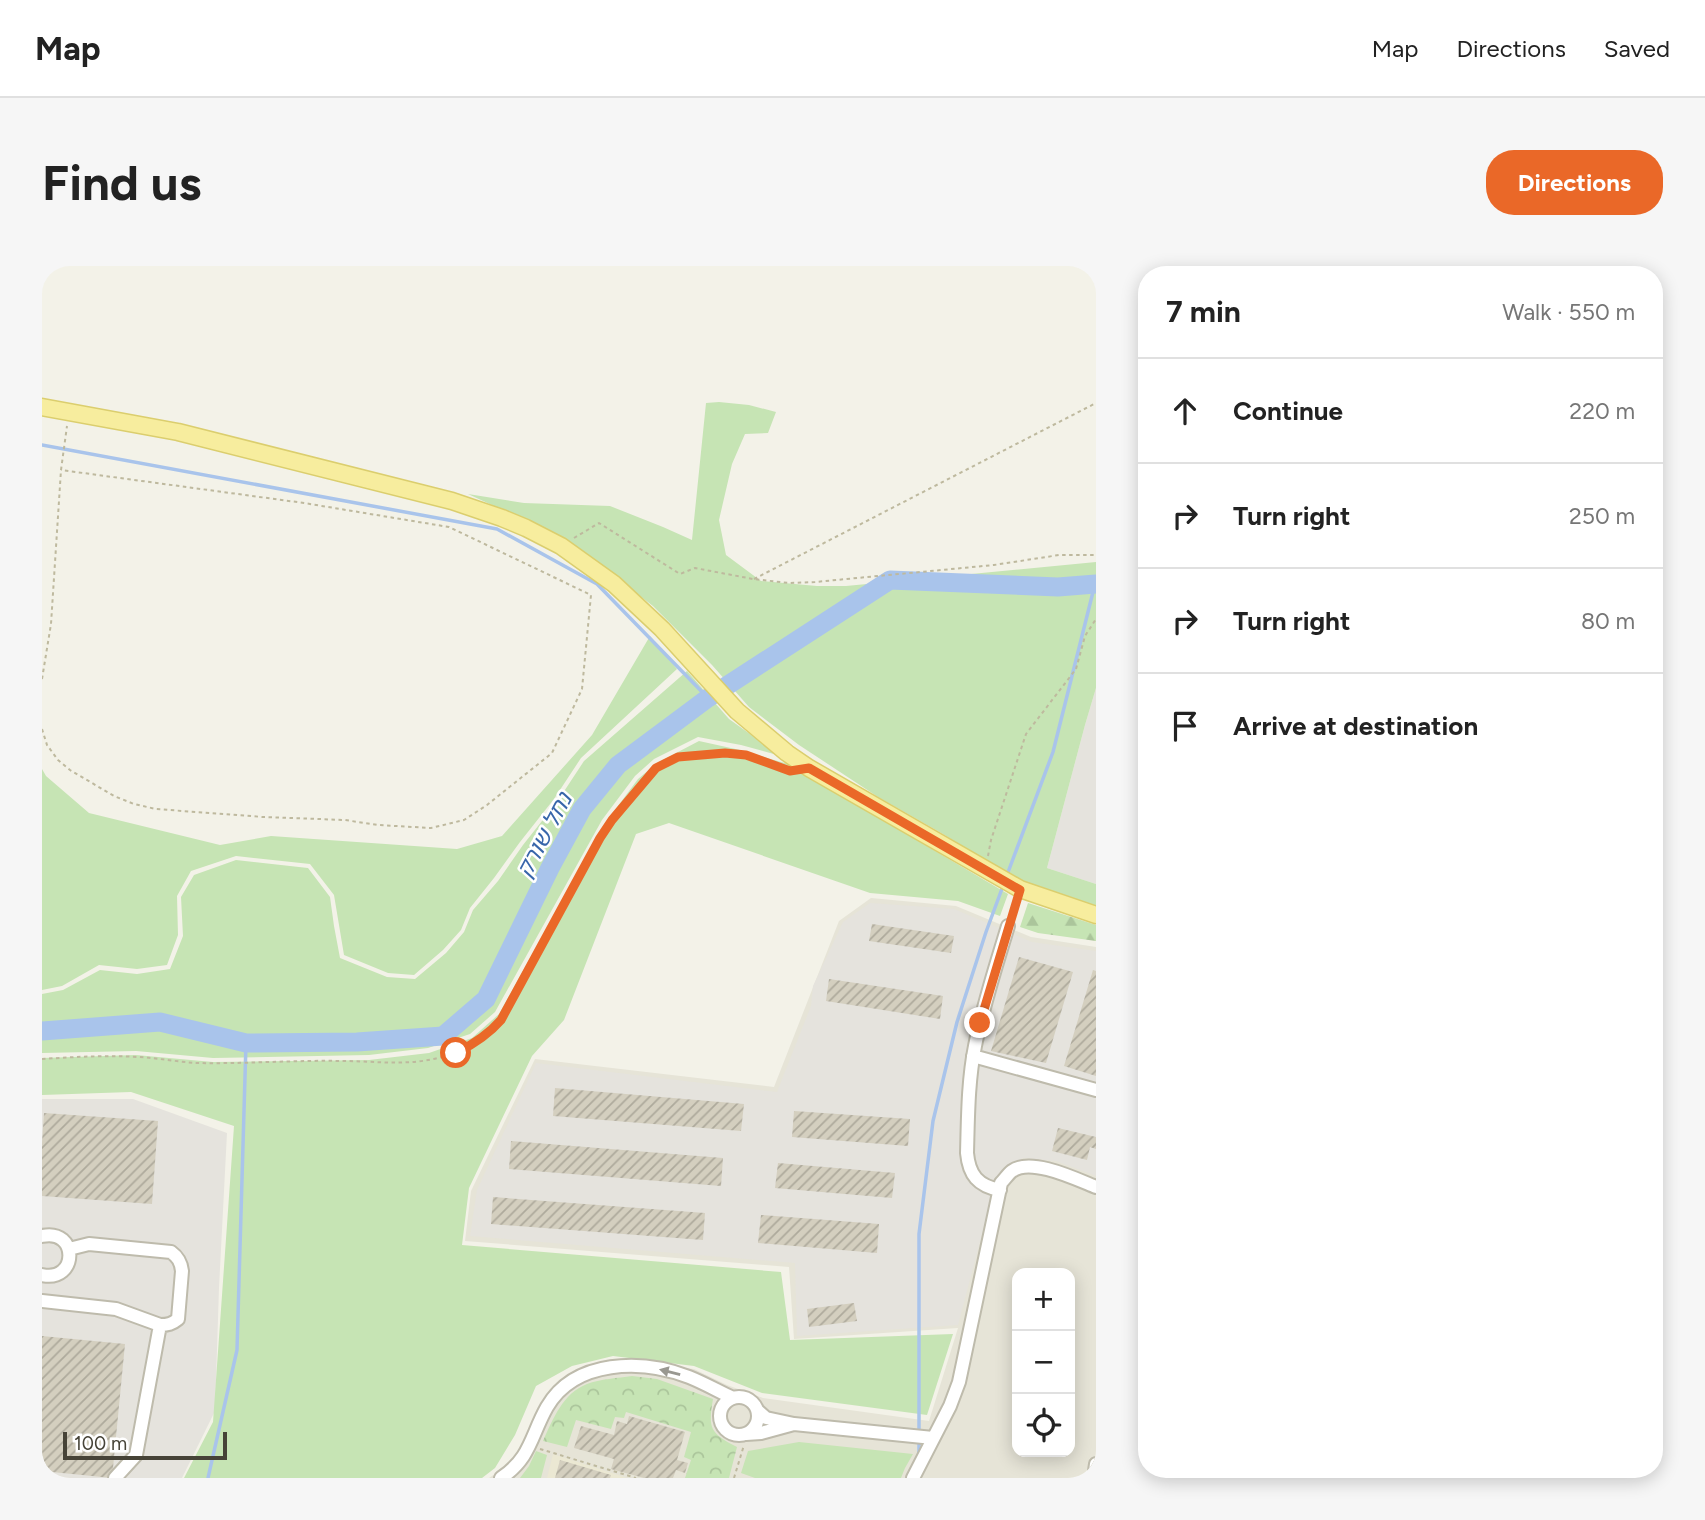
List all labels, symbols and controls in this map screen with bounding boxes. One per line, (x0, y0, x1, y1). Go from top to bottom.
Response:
text: Map (35, 29, 101, 68)
text: Map (1372, 34, 1418, 63)
text: Directions (1456, 34, 1566, 63)
text: Saved (1604, 34, 1670, 63)
button: Directions (1486, 150, 1663, 215)
text: Find us (42, 153, 201, 212)
text: 7 min (1166, 293, 1241, 330)
text: Walk · 550 m (1502, 298, 1635, 326)
icon: ahead (1166, 392, 1204, 430)
text: Continue (1233, 395, 1343, 427)
text: 220 m (1569, 397, 1635, 425)
icon: right (1166, 497, 1204, 535)
text: Turn right (1233, 500, 1350, 532)
text: 250 m (1569, 502, 1635, 530)
icon: right (1166, 602, 1204, 640)
text: Turn right (1233, 605, 1350, 637)
text: 80 m (1581, 607, 1635, 635)
icon: arrive (1166, 707, 1204, 745)
text: Arrive at destination (1233, 710, 1478, 742)
water label: נחל שורק (510, 786, 579, 882)
route end (964, 1007, 995, 1038)
route start (440, 1037, 471, 1068)
map controls (1012, 1268, 1075, 1457)
button: + (1012, 1268, 1075, 1331)
button: − (1012, 1331, 1075, 1394)
one-way arrow (659, 1366, 681, 1377)
button: locate (1012, 1394, 1075, 1457)
scale bar (63, 1429, 228, 1461)
text: 100 m (74, 1432, 127, 1455)

